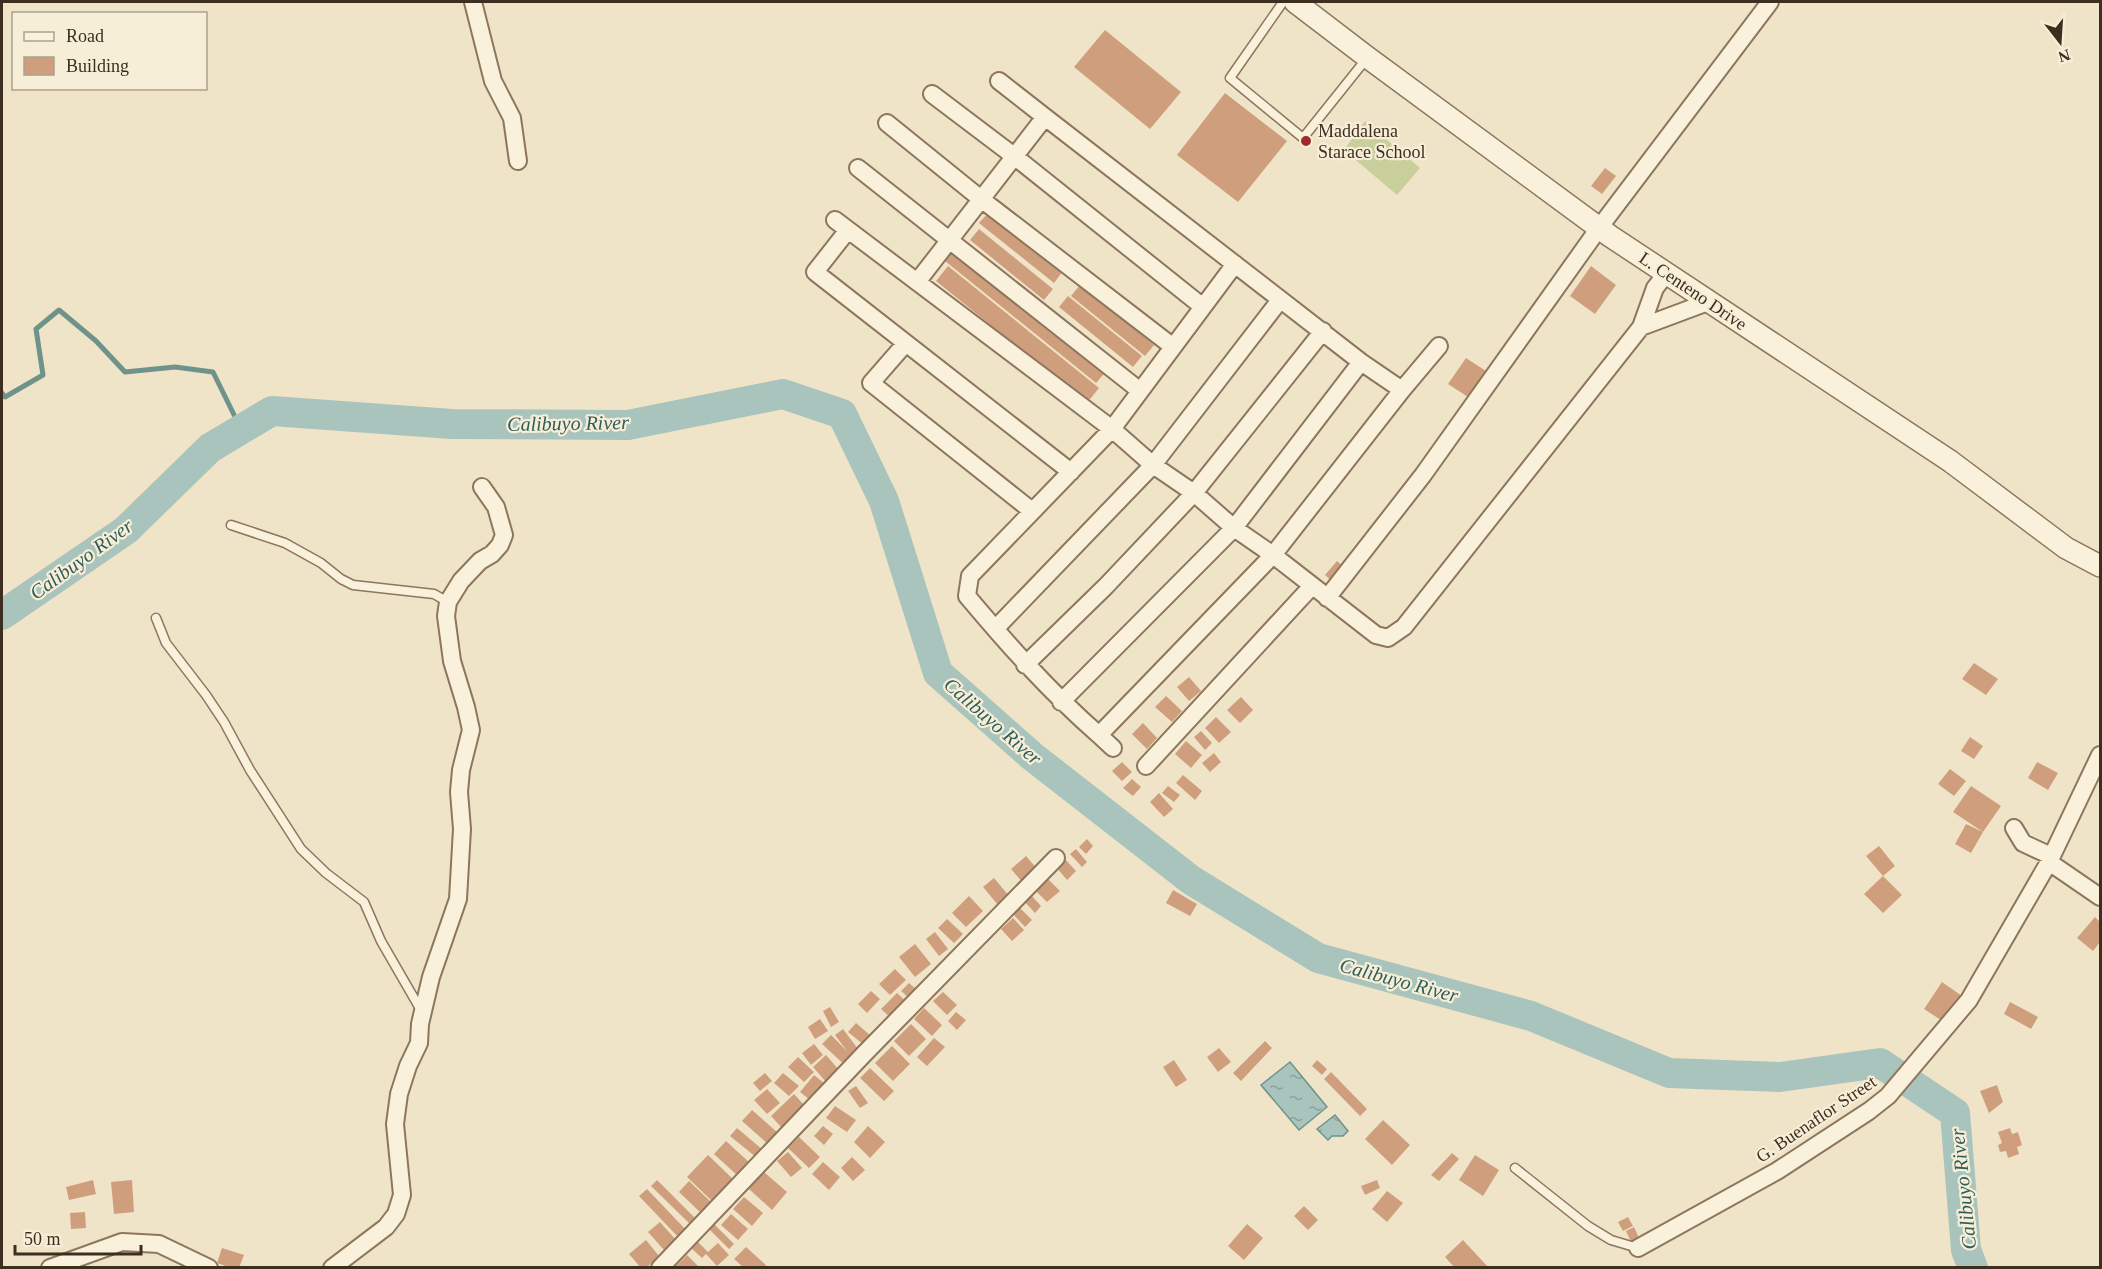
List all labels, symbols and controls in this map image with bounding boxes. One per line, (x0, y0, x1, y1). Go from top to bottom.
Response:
legend (12, 12, 207, 90)
north arrow (2030, 12, 2090, 72)
text: Road (66, 26, 104, 46)
text: N (2056, 46, 2072, 66)
text: Building (66, 56, 129, 76)
place label: Maddalena Starace School (1318, 121, 1425, 162)
marker: Maddalena Starace School (1299, 134, 1313, 148)
street label: L. Centeno Drive (1635, 248, 1751, 334)
water label: Calibuyo River (507, 411, 629, 436)
water label: Calibuyo River (25, 514, 137, 604)
water label: Calibuyo River (939, 673, 1046, 770)
water label: Calibuyo River (1337, 954, 1461, 1007)
street label: G. Buenaflor Street (1752, 1071, 1880, 1167)
water label: Calibuyo River (1946, 1127, 1981, 1251)
scale bar (15, 1218, 141, 1256)
text: 50 m (24, 1229, 61, 1249)

